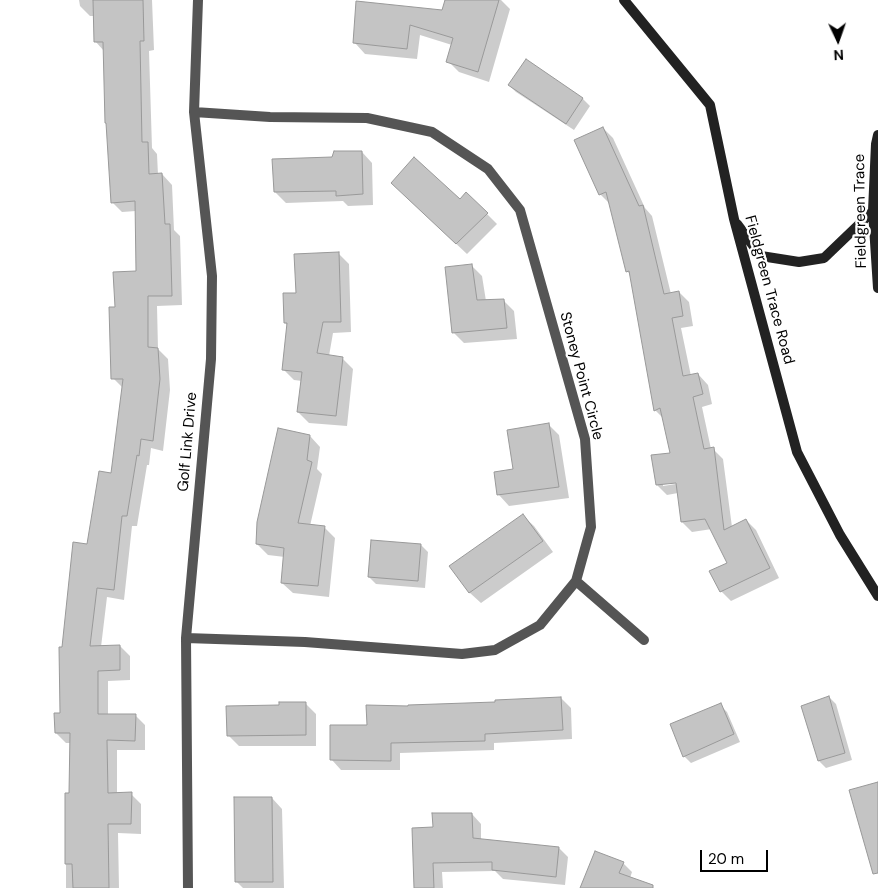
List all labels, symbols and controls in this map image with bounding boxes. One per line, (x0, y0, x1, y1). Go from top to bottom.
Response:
north arrow (813, 15, 863, 65)
text: N (833, 46, 844, 64)
street label: Fieldgreen Trace (851, 154, 871, 268)
street label: Fieldgreen Trace Road (740, 214, 798, 366)
street label: Stoney Point Circle (555, 310, 607, 442)
street label: Golf Link Drive (175, 391, 201, 493)
scale bar (703, 840, 770, 872)
text: 20 m (708, 849, 744, 869)

